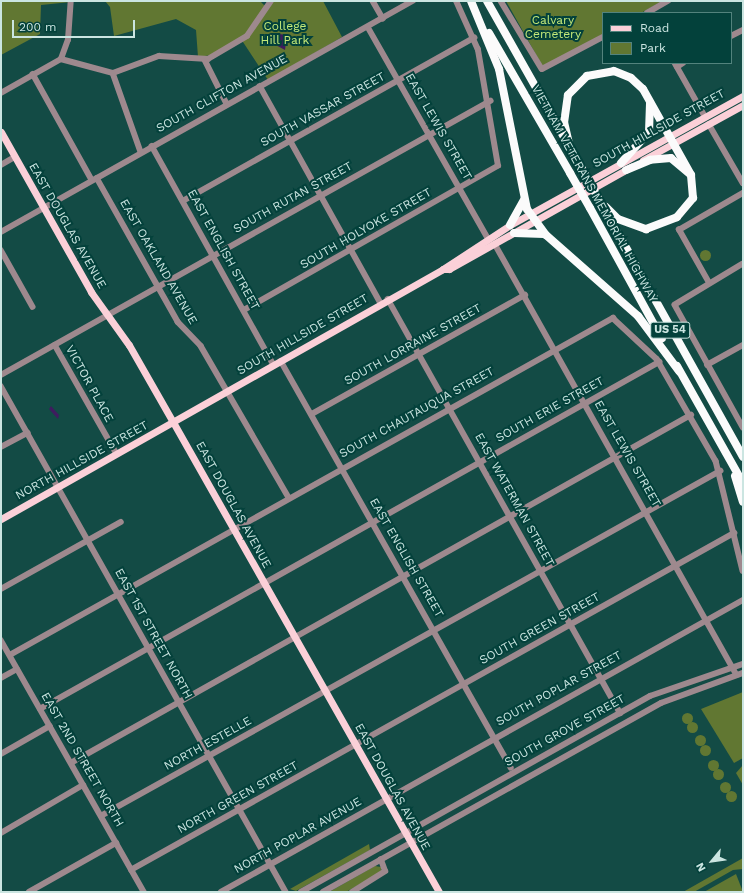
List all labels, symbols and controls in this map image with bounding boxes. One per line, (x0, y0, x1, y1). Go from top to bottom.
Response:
scale bar (14, 12, 137, 38)
legend (602, 12, 732, 64)
park label: Calvary Cemetery (525, 14, 581, 42)
text: 200 m (19, 20, 56, 34)
park label: College Hill Park (260, 20, 310, 48)
text: Road (640, 21, 669, 35)
text: Park (640, 41, 666, 55)
street label: SOUTH CLIFTON AVENUE (154, 52, 290, 136)
street label: SOUTH VASSAR STREET (258, 70, 388, 150)
street label: EAST LEWIS STREET (402, 71, 474, 183)
street label: VIETNAM VETERANS MEMORIAL HIGHWAY (528, 83, 660, 305)
street label: SOUTH HILLSIDE STREET (590, 87, 728, 171)
street label: SOUTH RUTAN STREET (231, 159, 355, 237)
street label: EAST DOUGLAS AVENUE (25, 160, 109, 292)
street label: SOUTH HOLYOKE STREET (298, 185, 434, 273)
street label: EAST ENGLISH STREET (184, 187, 262, 313)
street label: EAST OAKLAND AVENUE (116, 197, 200, 327)
street label: SOUTH HILLSIDE STREET (235, 292, 371, 378)
street label: SOUTH LORRAINE STREET (342, 301, 484, 389)
road number: US 54 (650, 321, 690, 339)
street label: VICTOR PLACE (62, 343, 116, 425)
street label: SOUTH CHAUTAUQUA STREET (337, 364, 497, 462)
street label: SOUTH ERIE STREET (493, 374, 607, 446)
street label: EAST LEWIS STREET (591, 398, 663, 510)
street label: NORTH HILLSIDE STREET (13, 419, 151, 503)
street label: EAST WATERMAN STREET (471, 430, 557, 570)
street label: EAST DOUGLAS AVENUE (192, 439, 274, 571)
street label: EAST ENGLISH STREET (366, 496, 446, 620)
street label: EAST 1ST STREET NORTH (111, 566, 195, 702)
street label: SOUTH GREEN STREET (477, 590, 603, 668)
street label: SOUTH POPLAR STREET (494, 648, 624, 730)
street label: EAST 2ND STREET NORTH (37, 690, 127, 830)
street label: SOUTH GROVE STREET (502, 692, 628, 770)
street label: NORTH ESTELLE (162, 714, 254, 774)
street label: EAST DOUGLAS AVENUE (351, 721, 433, 853)
street label: NORTH GREEN STREET (175, 759, 301, 837)
street label: NORTH POPLAR AVENUE (232, 795, 364, 877)
north arrow (692, 841, 732, 881)
text: N (693, 860, 709, 874)

